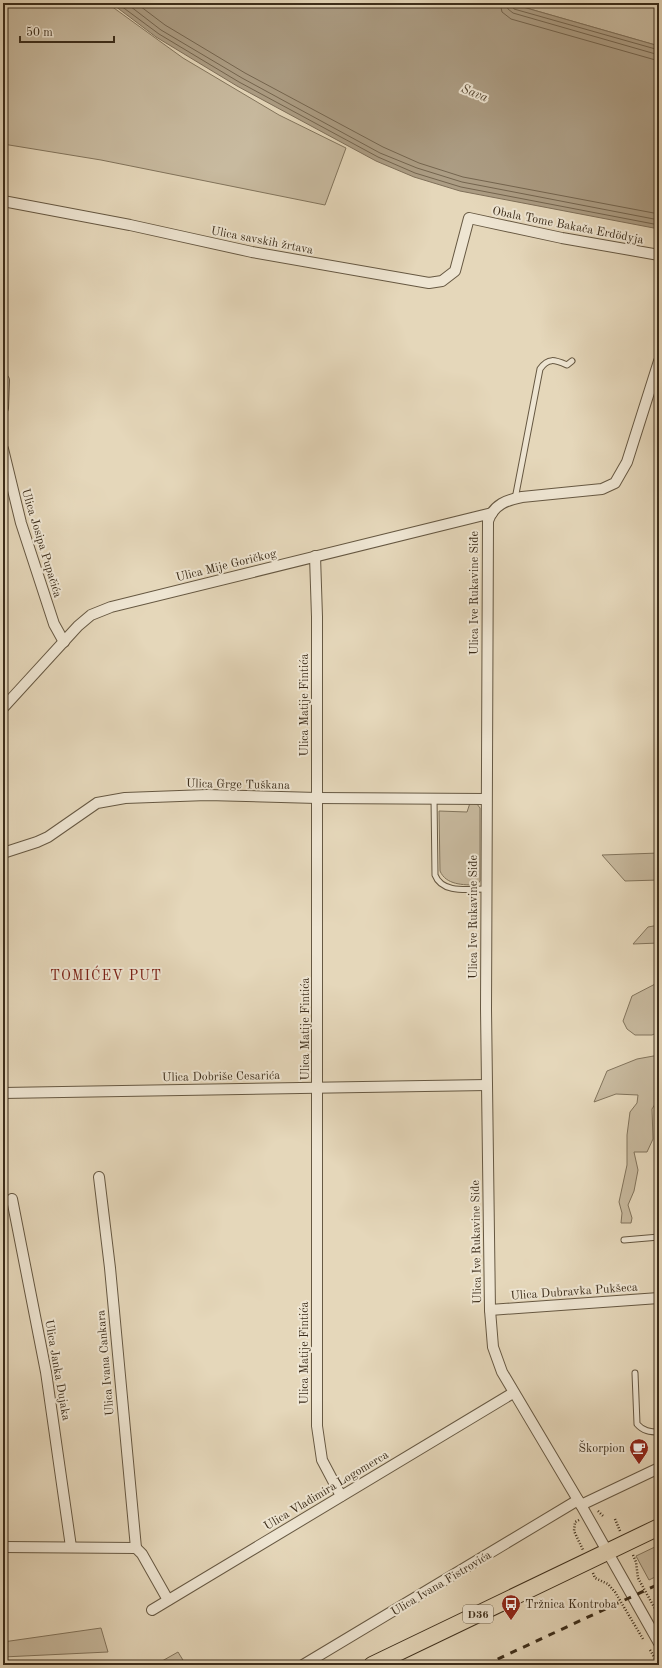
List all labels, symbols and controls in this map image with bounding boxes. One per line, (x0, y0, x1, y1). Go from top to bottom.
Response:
scale bar (20, 18, 114, 44)
text: 50 m (26, 26, 53, 39)
water label: Sava (459, 82, 490, 105)
street label: Obala Tome Bakača Erdödyja (491, 205, 645, 247)
street label: Ulica savskih žrtava (210, 225, 314, 257)
street label: Ulica Josipa Pupačića (19, 487, 63, 599)
street label: Ulica Ive Rukavine Siđe (469, 531, 481, 655)
street label: Ulica Mije Goričkog (175, 548, 278, 584)
street label: Ulica Matije Fintića (299, 653, 311, 756)
street label: Ulica Grge Tuškana (186, 778, 290, 792)
street label: Ulica Ive Rukavine Siđe (468, 855, 480, 979)
district label: TOMIĆEV PUT (50, 965, 162, 983)
street label: Ulica Matije Fintića (300, 977, 312, 1080)
street label: Ulica Dobriše Cesarića (162, 1070, 280, 1084)
street label: Ulica Ive Rukavine Siđe (470, 1179, 484, 1304)
street label: Ulica Dubravka Pukšeca (510, 1282, 638, 1302)
street label: Ulica Matije Fintića (299, 1301, 311, 1404)
street label: Ulica Ivana Cankara (95, 1309, 117, 1416)
street label: Ulica Janka Dujaka (42, 1319, 72, 1422)
cafe icon: Škorpion (628, 1437, 650, 1465)
place label: Škorpion (579, 1439, 626, 1455)
street label: Ulica Vladimira Logomerca (262, 1449, 391, 1533)
street label: Ulica Ivana Fistrovića (389, 1549, 494, 1619)
bus stop icon: Tržnica Kontroba (500, 1593, 522, 1621)
place label: Tržnica Kontroba (525, 1599, 617, 1611)
road number: D36 (463, 1605, 493, 1623)

